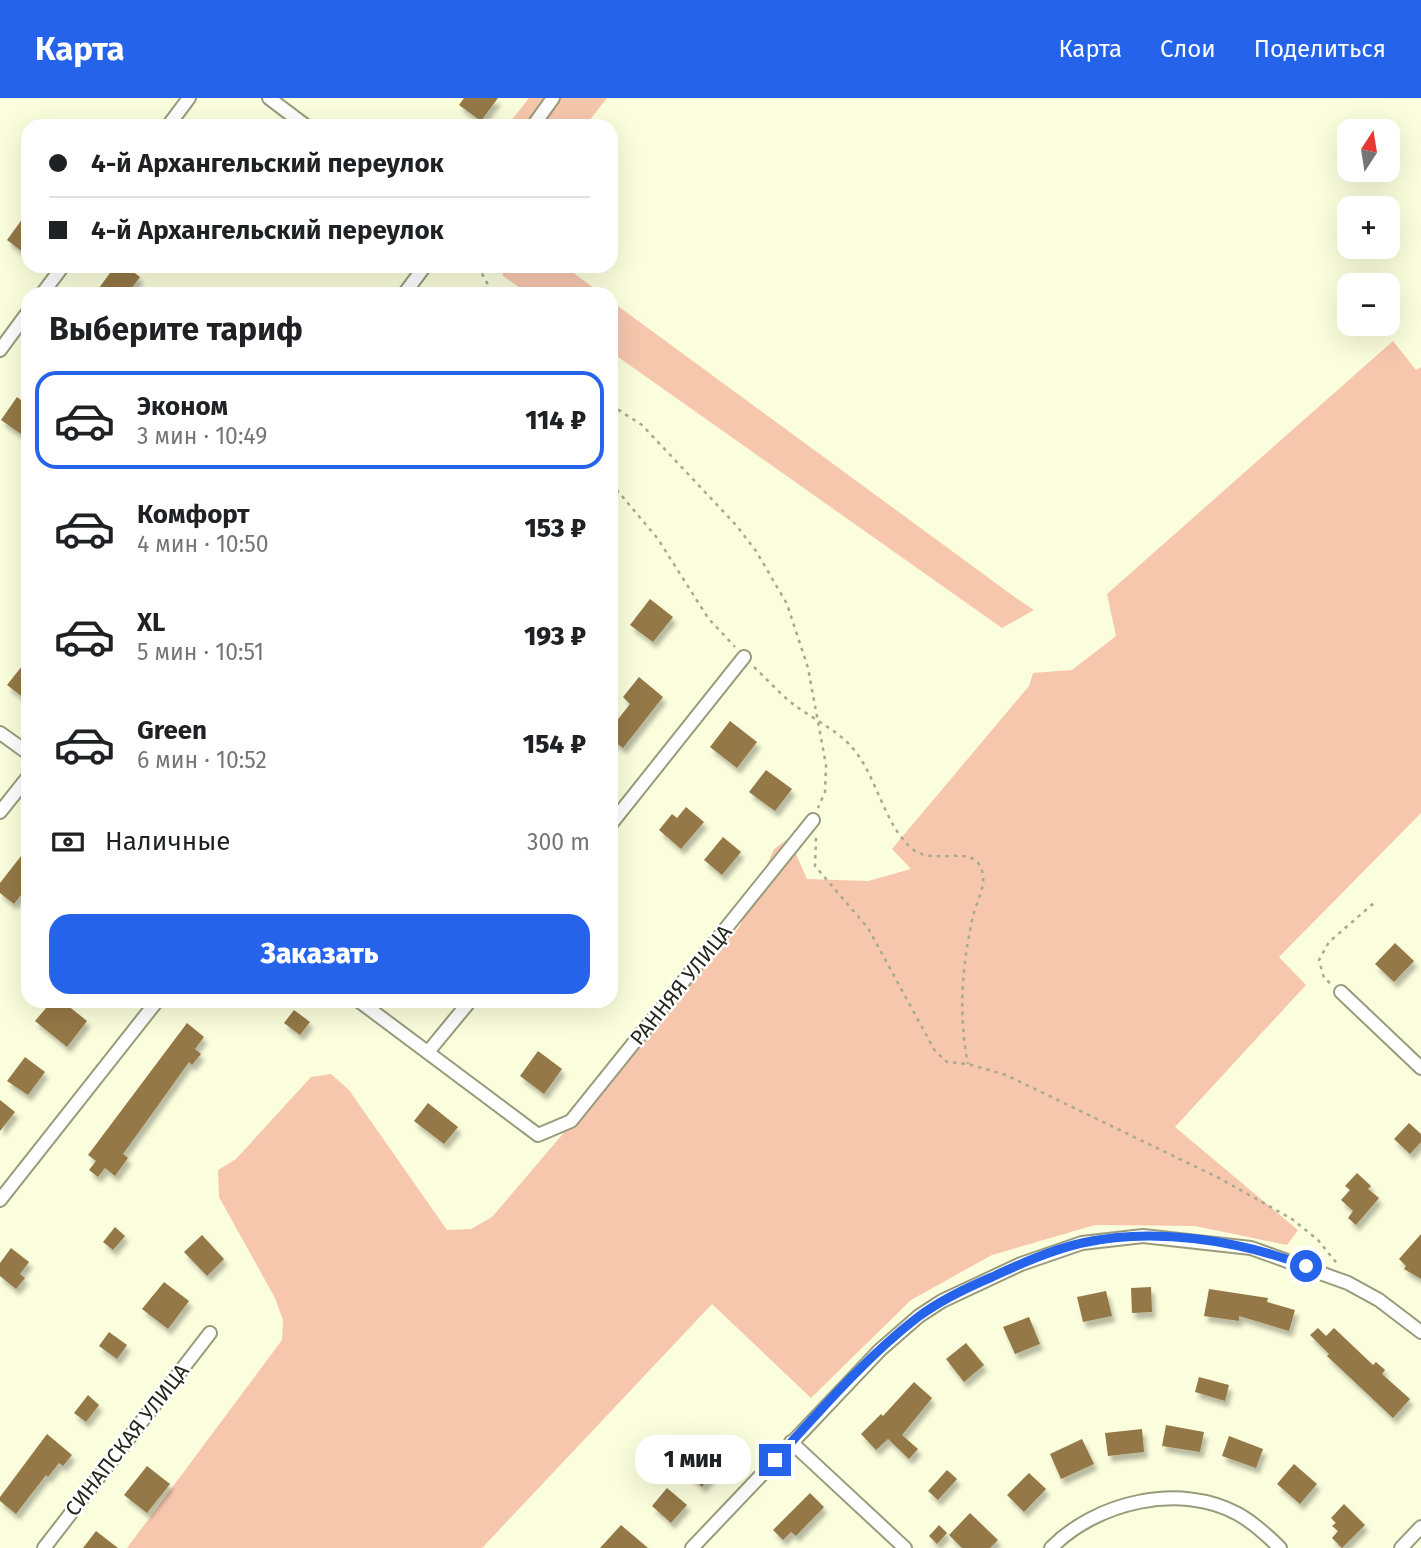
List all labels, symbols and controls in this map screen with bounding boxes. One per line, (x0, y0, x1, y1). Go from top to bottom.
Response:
text: Карта (35, 29, 125, 69)
text: Карта (1058, 35, 1122, 63)
text: Слои (1160, 35, 1216, 63)
text: Поделиться (1254, 35, 1386, 63)
north arrow (1337, 119, 1400, 182)
map controls (1337, 119, 1400, 336)
text: 4-й Архангельский переулок (91, 148, 444, 179)
button: + (1337, 196, 1400, 259)
text: 4-й Архангельский переулок (91, 215, 444, 246)
button: − (1337, 273, 1400, 336)
text: Выберите тариф (49, 310, 303, 348)
icon: car (53, 389, 116, 452)
text: Эконом (137, 391, 228, 422)
text: 114 ₽ (525, 405, 586, 436)
text: 3 мин · 10:49 (137, 422, 267, 450)
icon: car (53, 497, 116, 560)
text: Комфорт (137, 499, 250, 530)
text: 153 ₽ (524, 513, 586, 544)
text: 4 мин · 10:50 (137, 530, 269, 558)
icon: car (53, 605, 116, 668)
text: XL (137, 607, 165, 638)
text: 193 ₽ (524, 621, 586, 652)
text: 5 мин · 10:51 (137, 638, 264, 666)
icon: car (53, 713, 116, 776)
text: Green (137, 715, 207, 746)
text: 154 ₽ (523, 729, 586, 760)
text: 6 мин · 10:52 (137, 746, 267, 774)
icon: cash (49, 823, 87, 861)
text: Наличные (105, 826, 230, 857)
text: 300 m (527, 828, 590, 856)
button: Заказать (49, 914, 590, 994)
street label: РАННЯЯ УЛИЦА (624, 919, 738, 1051)
route start (1290, 1250, 1322, 1282)
street label: СИНАПСКАЯ УЛИЦА (59, 1359, 195, 1521)
callout: 1 мин (635, 1436, 750, 1484)
route end (759, 1444, 791, 1476)
text: 1 мин (664, 1445, 722, 1473)

